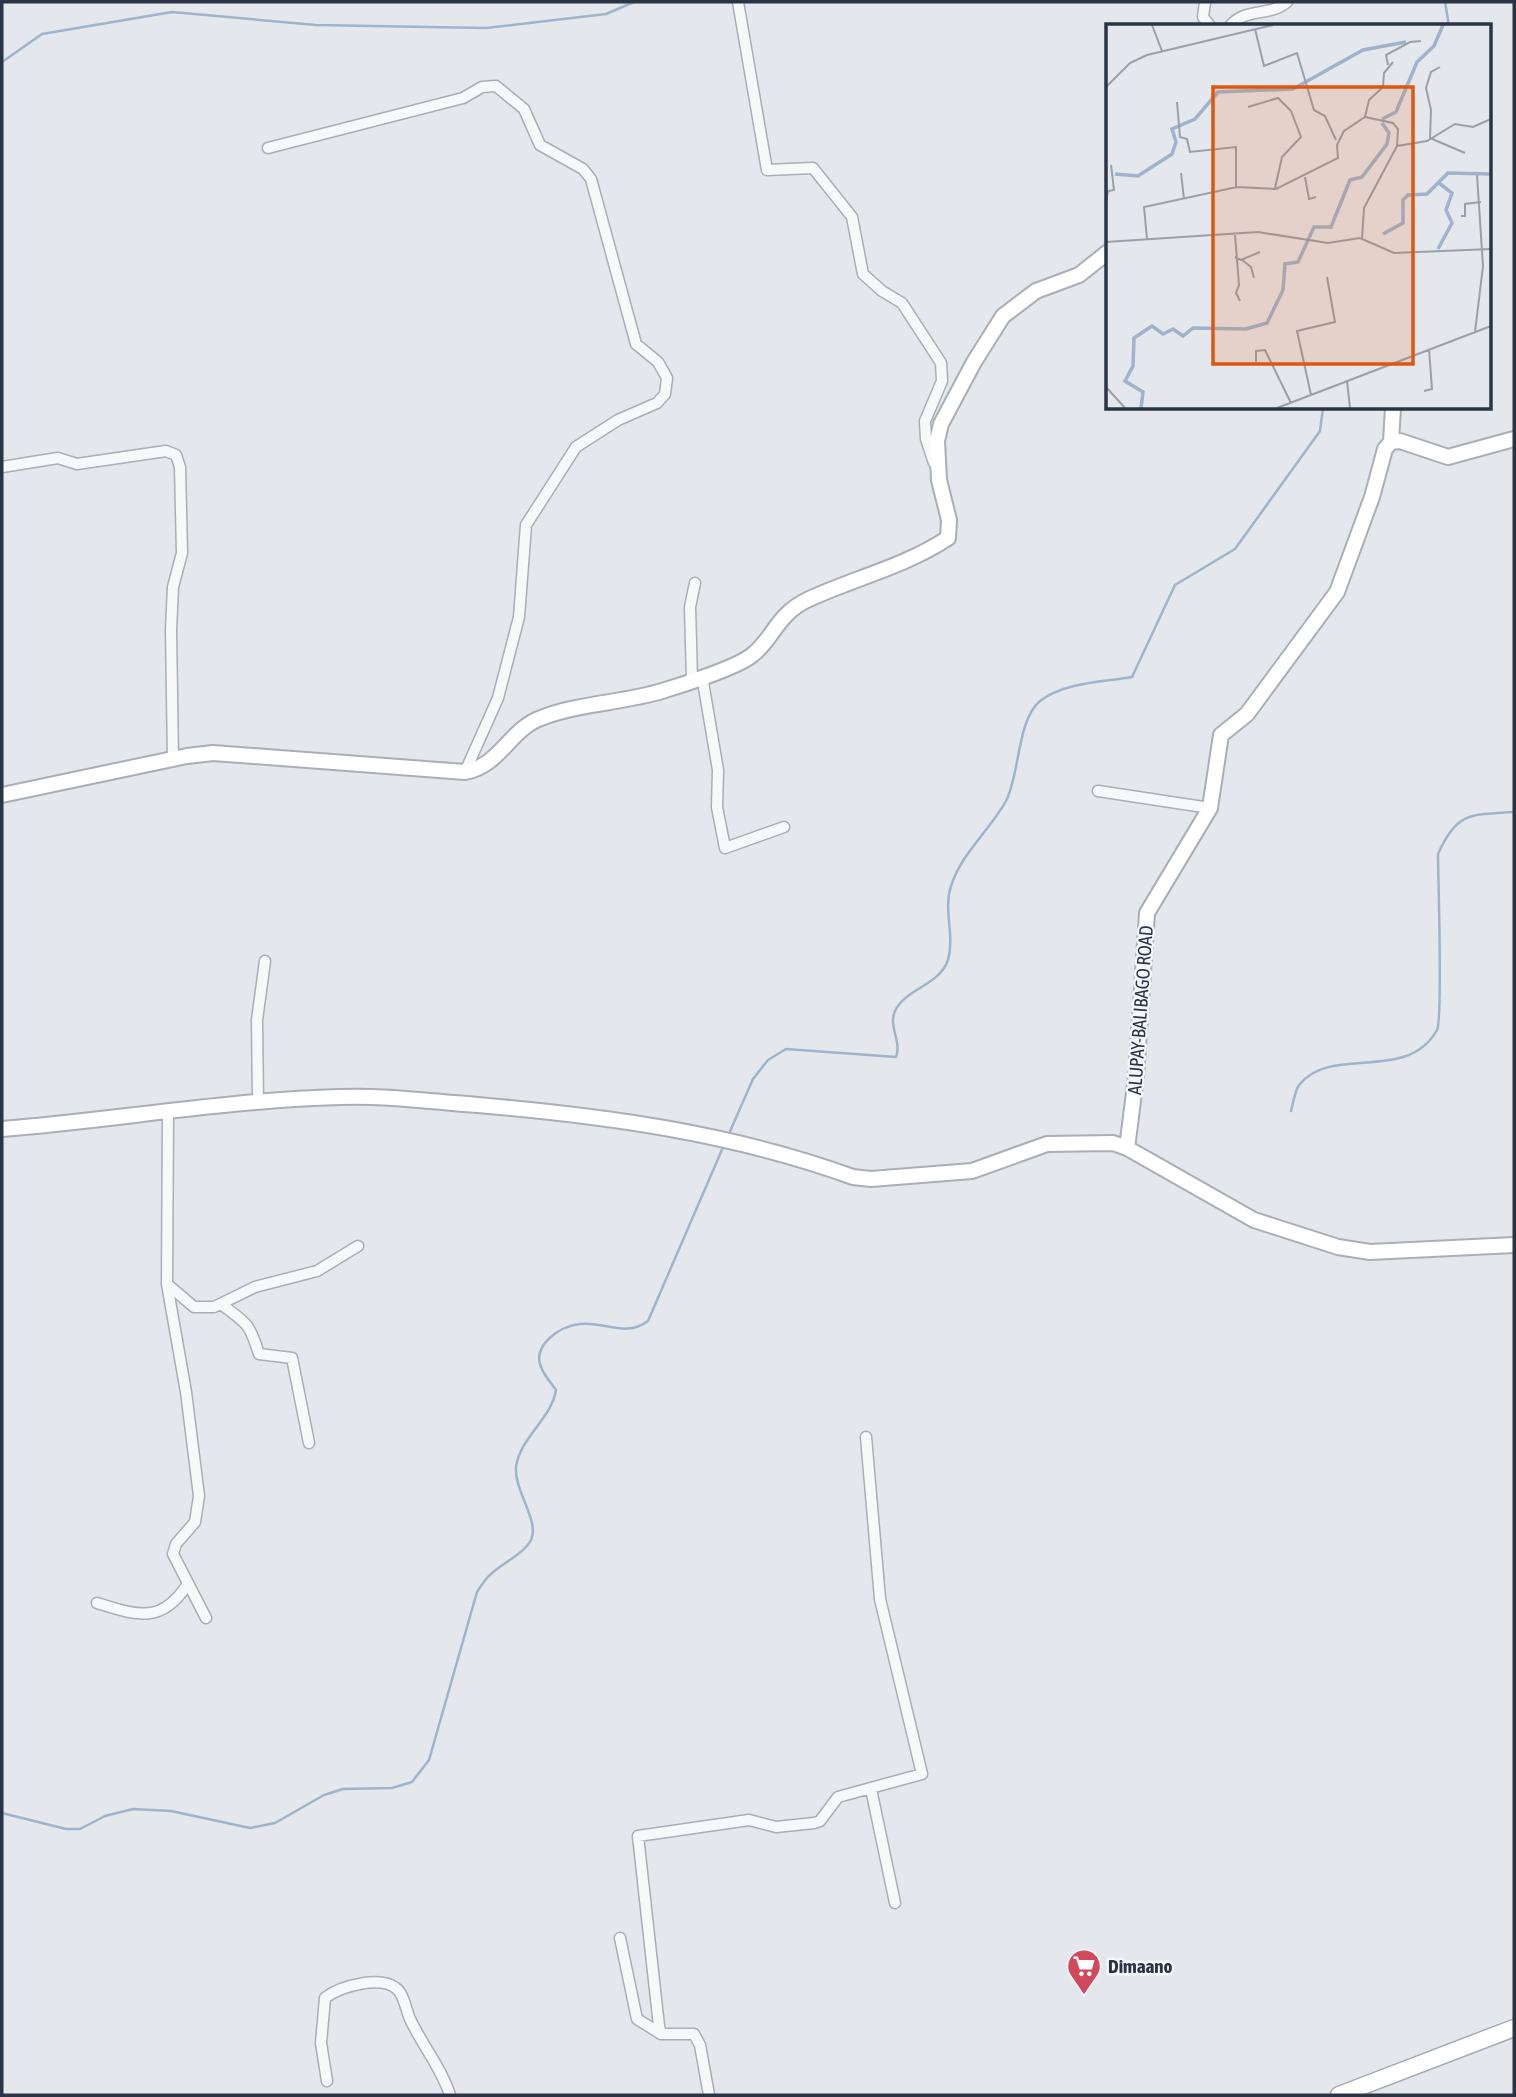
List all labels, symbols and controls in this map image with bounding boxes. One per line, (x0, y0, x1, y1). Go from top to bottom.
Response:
inset map (1106, 24, 1492, 410)
street label: ALUPAY-BALIBAGO ROAD (1123, 925, 1157, 1095)
supermarket icon: Dimaano (1065, 1947, 1103, 1996)
place label: Dimaano (1108, 1955, 1173, 1977)

